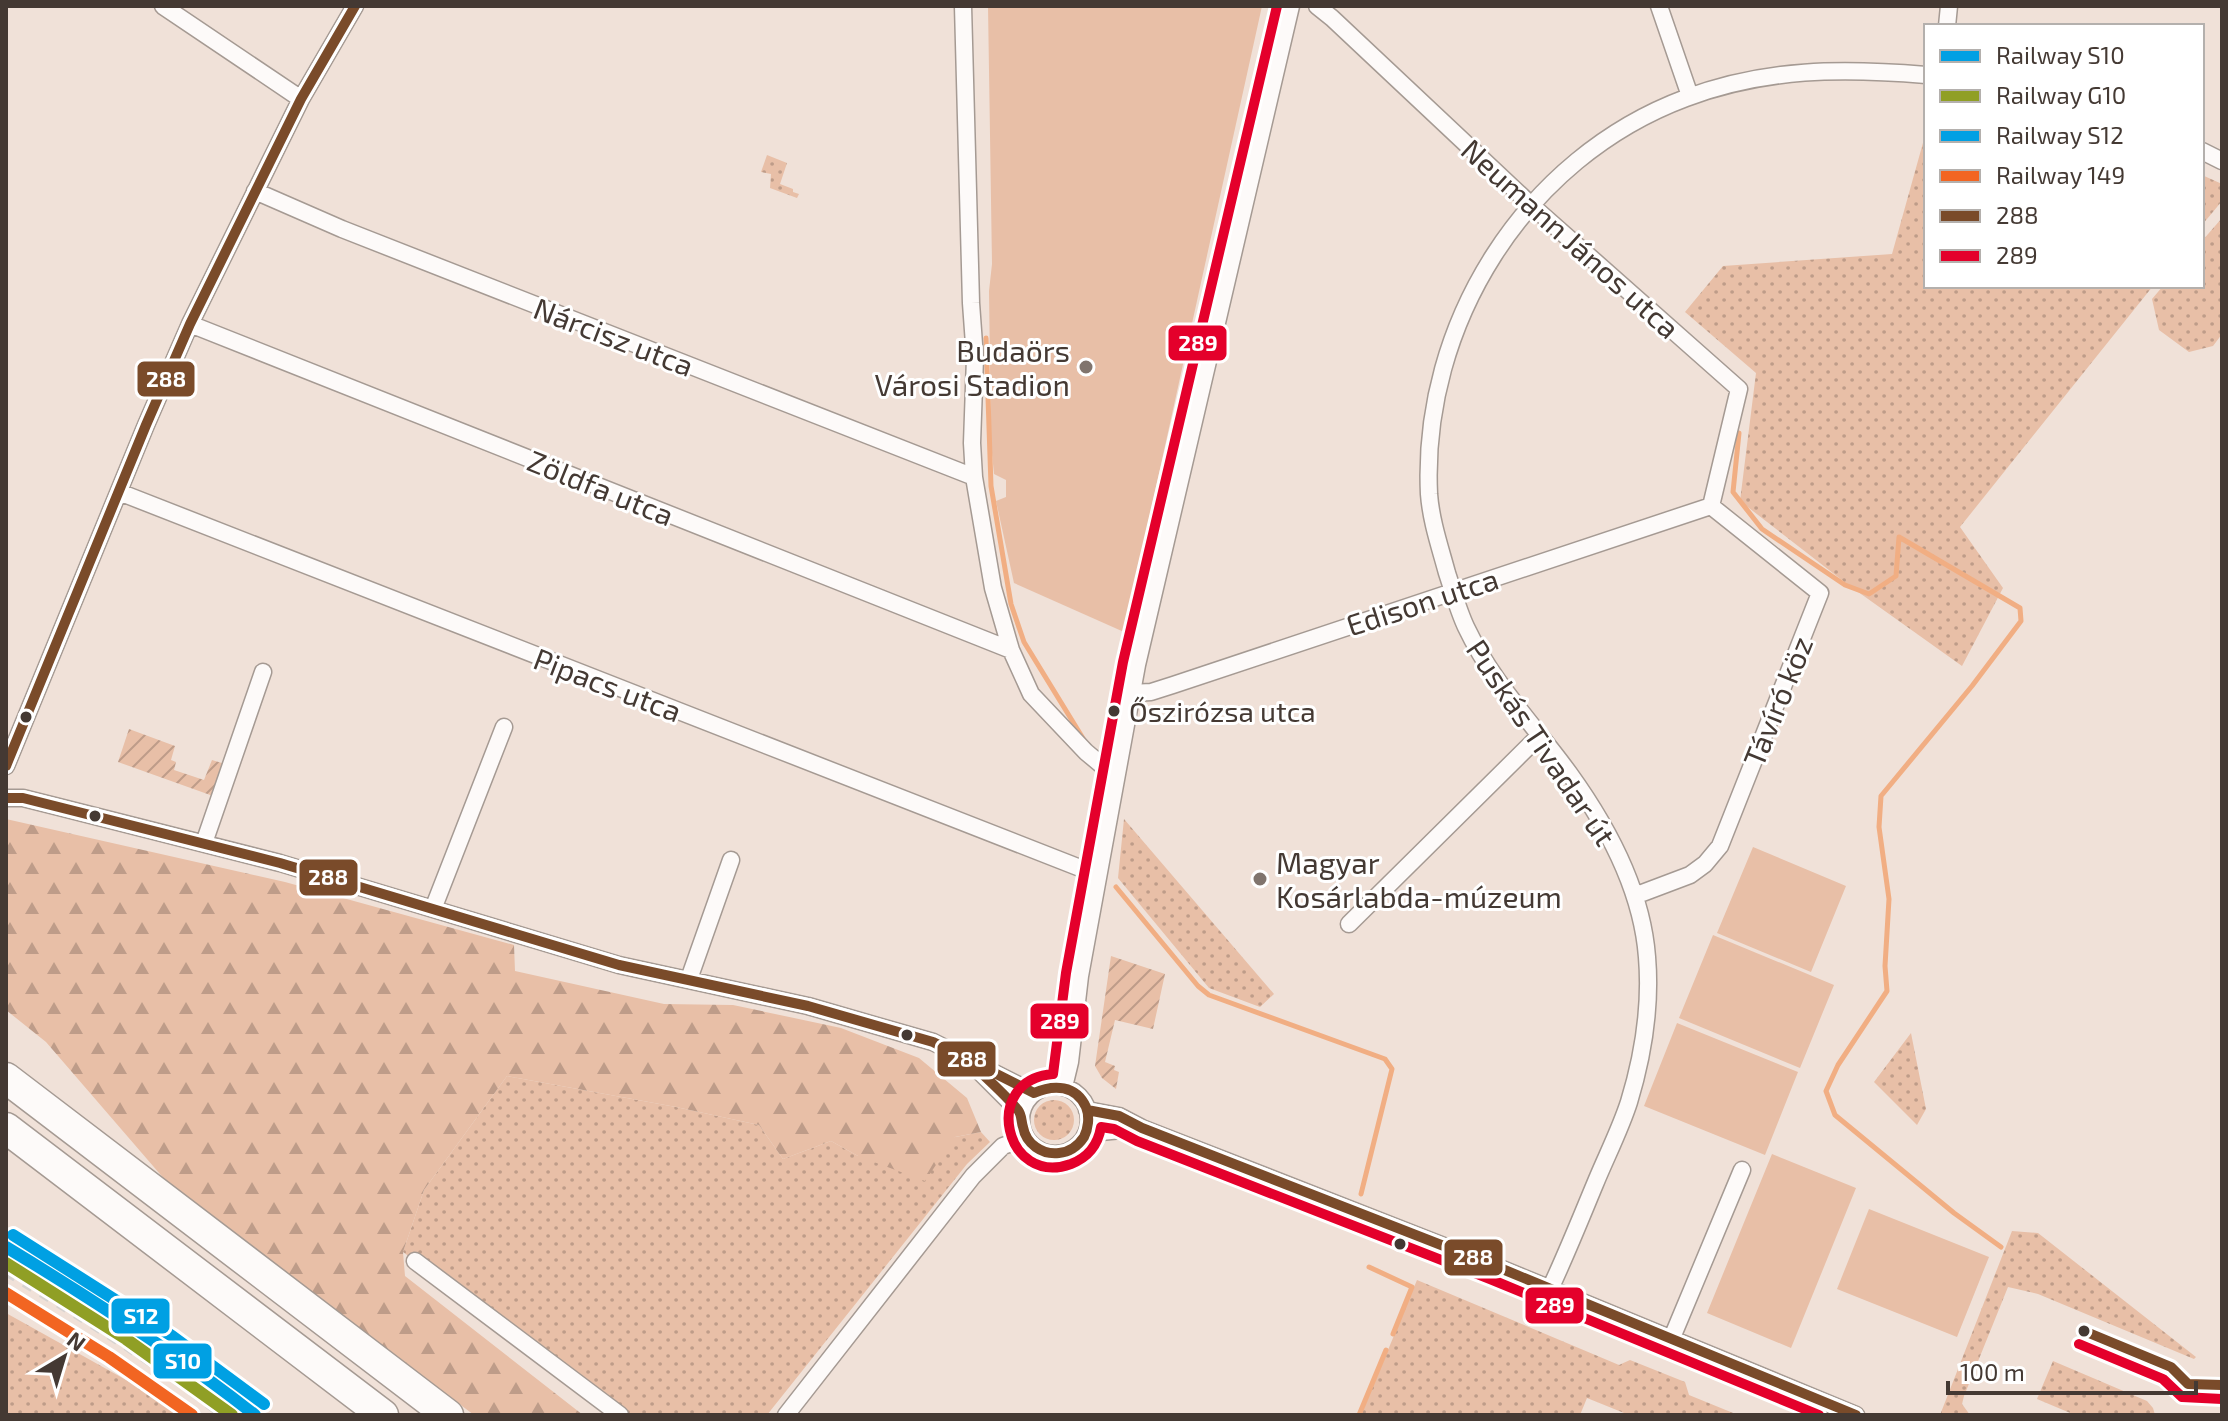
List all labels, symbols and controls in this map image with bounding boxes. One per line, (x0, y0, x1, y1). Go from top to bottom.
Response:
legend (1924, 24, 2204, 288)
text: Railway S10 (1996, 40, 2125, 69)
text: Railway G10 (1996, 80, 2126, 109)
text: Railway S12 (1996, 120, 2124, 149)
street label: Neumann János utca (1455, 131, 1687, 345)
text: Railway 149 (1996, 160, 2125, 189)
text: 288 (1996, 200, 2039, 229)
text: 289 (1996, 240, 2038, 269)
street label: Nárcisz utca (529, 289, 699, 383)
line badge: 289 (1167, 324, 1228, 362)
text: 289 (1178, 329, 1218, 355)
place label: Budaörs Városi Stadion (874, 332, 1070, 402)
marker: Budaörs Városi Stadion (1077, 358, 1095, 376)
line badge: 288 (136, 360, 196, 398)
text: 288 (146, 365, 186, 391)
street label: Zöldfa utca (523, 441, 679, 533)
street label: Edison utca (1342, 560, 1502, 642)
street label: Távíró köz (1735, 631, 1819, 771)
street label: Puskás Tivadar út (1460, 632, 1624, 852)
street label: Pipacs utca (529, 639, 687, 729)
place label: Őszirózsa utca (1129, 694, 1316, 728)
marker: Őszirózsa utca (1106, 703, 1122, 719)
unlabelled marker (18, 709, 34, 725)
unlabelled marker (87, 808, 103, 824)
place label: Magyar Kosárlabda-múzeum (1276, 844, 1562, 914)
line badge: 288 (298, 858, 359, 897)
text: 288 (308, 863, 348, 889)
marker: Magyar Kosárlabda-múzeum (1251, 870, 1269, 888)
line badge: 289 (1029, 1002, 1090, 1040)
text: 289 (1040, 1007, 1080, 1033)
unlabelled marker (899, 1027, 915, 1043)
line badge: 288 (936, 1040, 997, 1078)
text: 288 (947, 1045, 987, 1071)
unlabelled marker (1392, 1236, 1408, 1252)
line badge: 288 (1443, 1238, 1504, 1277)
text: 288 (1453, 1243, 1493, 1269)
line badge: 289 (1524, 1286, 1585, 1325)
text: 289 (1535, 1291, 1575, 1317)
line badge: S12 (110, 1297, 171, 1335)
text: S12 (123, 1302, 159, 1328)
north arrow (24, 1317, 104, 1397)
unlabelled marker (2076, 1323, 2092, 1339)
text: N (63, 1325, 91, 1356)
line badge: S10 (152, 1342, 213, 1380)
scale bar (1948, 1345, 2196, 1395)
text: S10 (165, 1347, 201, 1373)
text: 100 m (1960, 1357, 2025, 1386)

